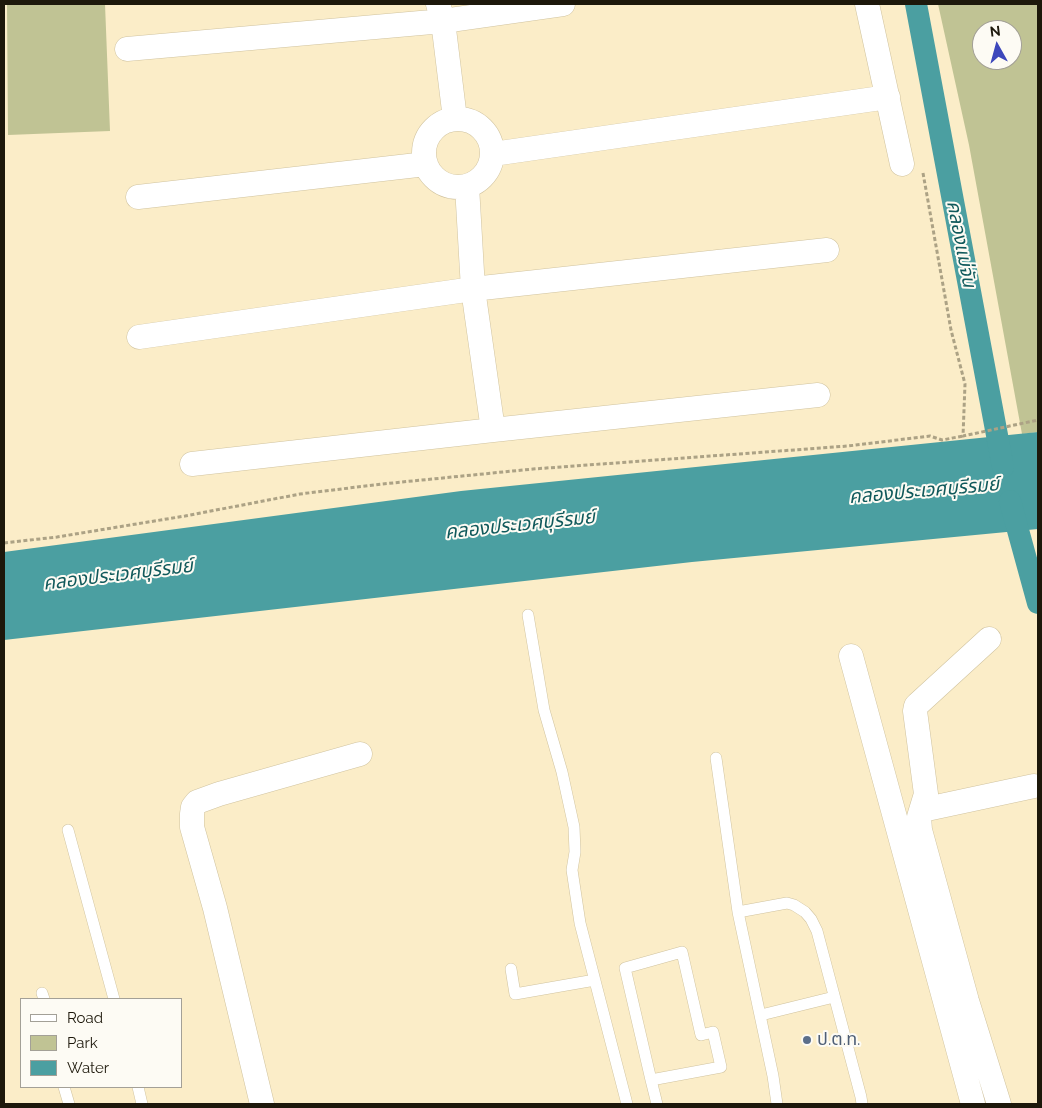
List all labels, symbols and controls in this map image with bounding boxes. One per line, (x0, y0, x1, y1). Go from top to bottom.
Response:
north arrow (972, 20, 1022, 70)
text: N (989, 23, 1002, 40)
water label: คลองแม่จัน (941, 199, 981, 289)
water label: คลองประเวศบุรีรมย์ (848, 473, 1000, 509)
water label: คลองประเวศบุรีรมย์ (444, 506, 596, 544)
water label: คลองประเวศบุรีรมย์ (42, 555, 194, 595)
legend (20, 998, 182, 1088)
text: Road (67, 1009, 103, 1027)
place label: ป.ต.ท. (817, 1029, 861, 1051)
text: Park (67, 1034, 98, 1052)
marker: ป.ต.ท. (801, 1034, 813, 1046)
text: Water (67, 1059, 109, 1077)

